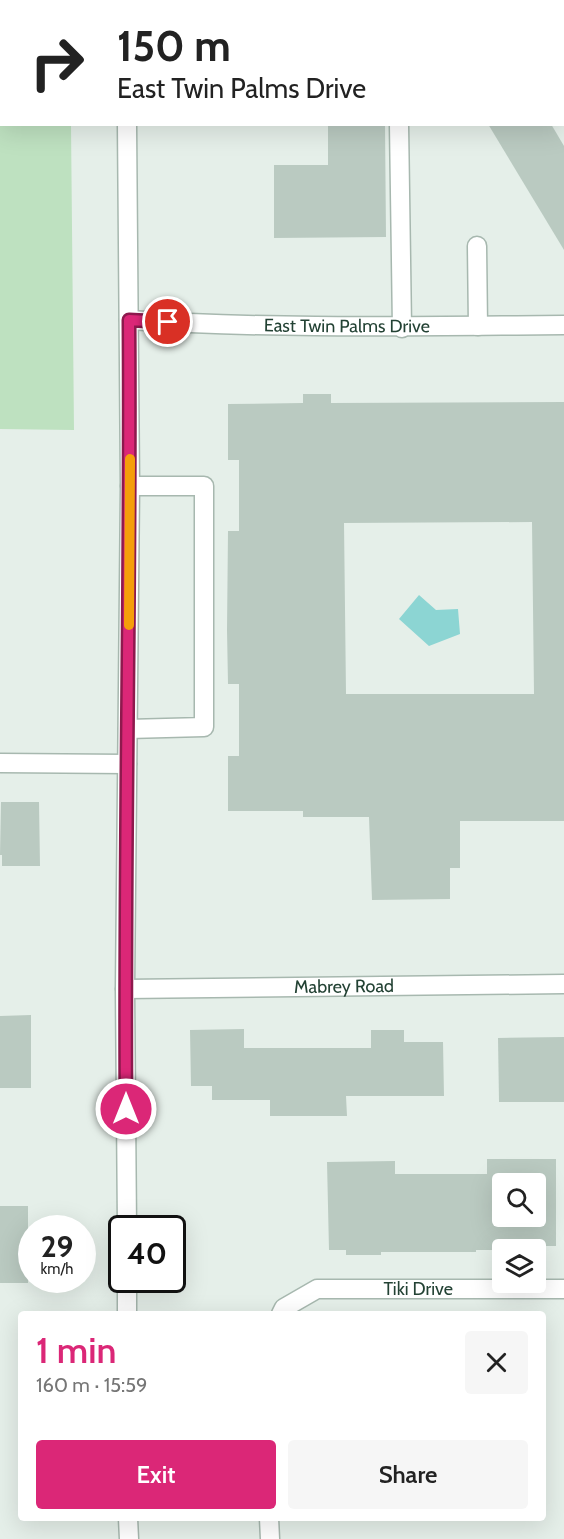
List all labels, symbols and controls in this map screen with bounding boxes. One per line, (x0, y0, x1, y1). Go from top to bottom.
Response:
text: 150 m (117, 20, 231, 72)
icon: right (18, 24, 96, 102)
text: East Twin Palms Drive (117, 72, 366, 105)
pin (142, 296, 193, 347)
icon: arrive (151, 305, 184, 338)
street label: East Twin Palms Drive (264, 314, 430, 337)
street label: Mabrey Road (294, 975, 394, 998)
position arrow (94, 1077, 158, 1141)
map controls (492, 1173, 546, 1293)
button: search (492, 1173, 546, 1227)
speed limit sign: 40 (108, 1215, 186, 1293)
text: 29 (41, 1228, 73, 1265)
button: layers (492, 1239, 546, 1293)
text: km/h (41, 1260, 73, 1278)
street label: Tiki Drive (383, 1278, 453, 1300)
text: 1 min (36, 1328, 116, 1372)
button: close (465, 1331, 528, 1394)
text: 160 m · 15:59 (36, 1373, 147, 1397)
button: Exit (36, 1440, 276, 1509)
button: Share (288, 1440, 528, 1509)

